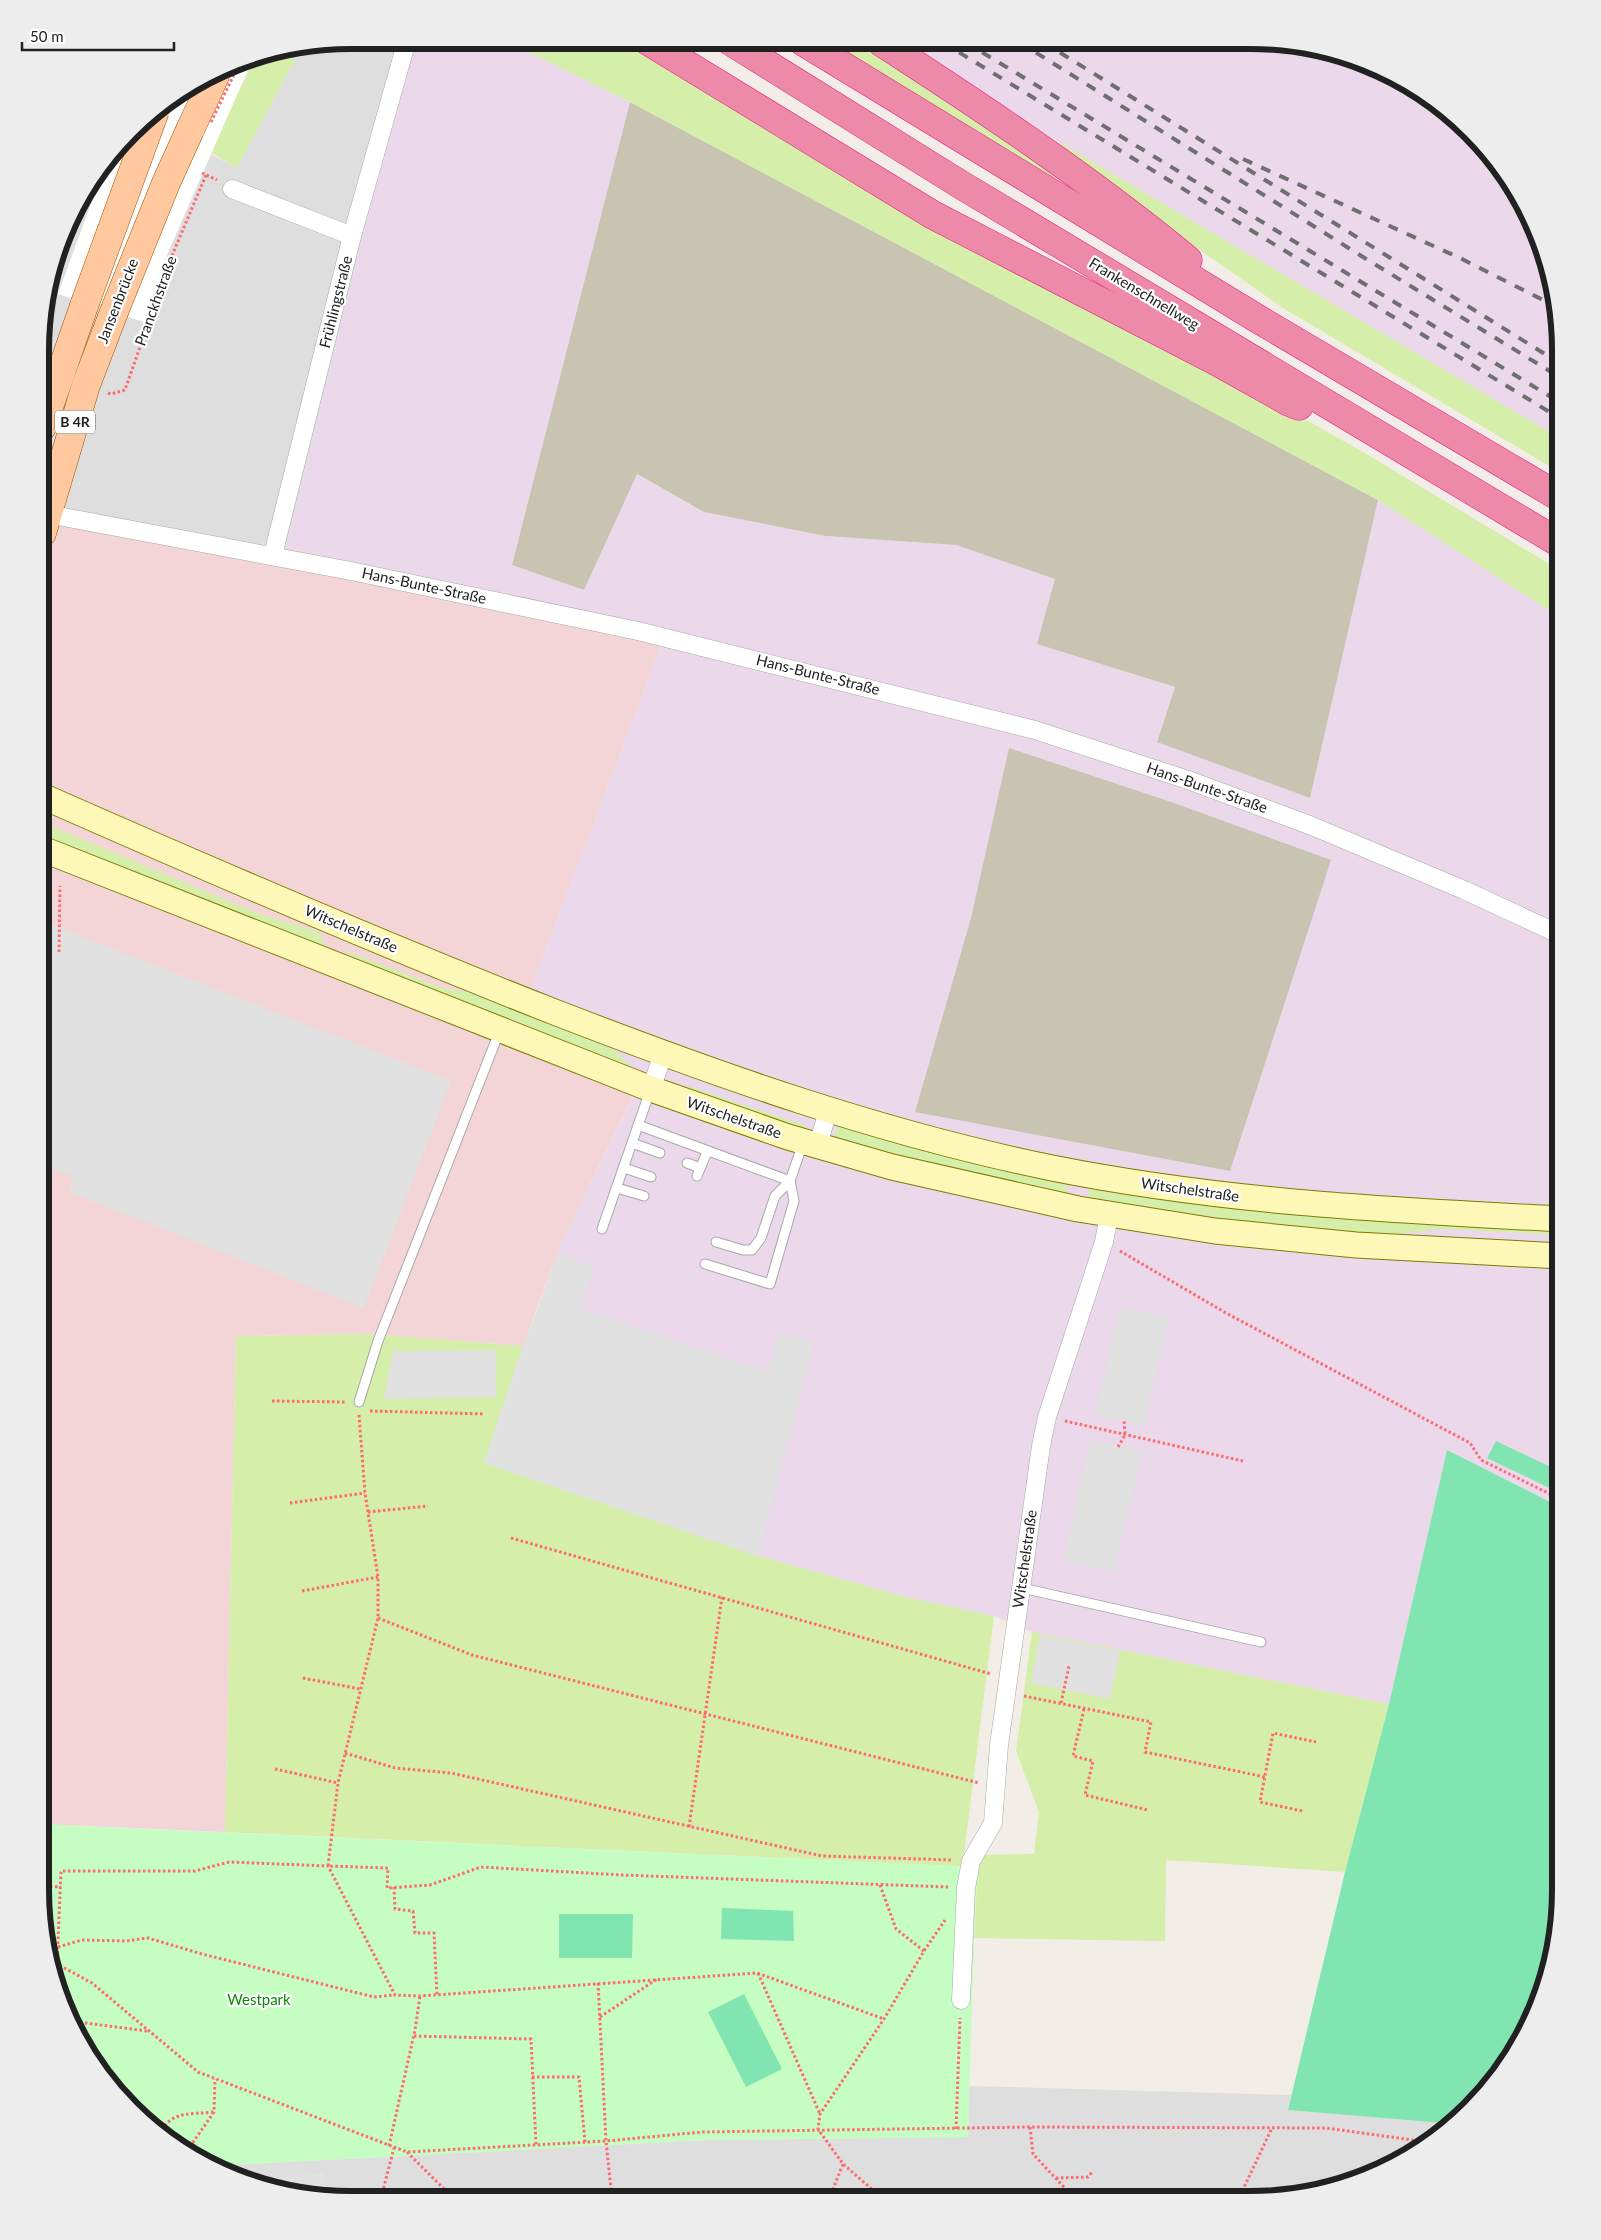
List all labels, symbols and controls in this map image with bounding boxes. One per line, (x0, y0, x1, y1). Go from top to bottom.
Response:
scale bar (22, 20, 175, 52)
text: 50 m (30, 27, 64, 45)
street label: Pranckhstraße (130, 253, 180, 348)
street label: Frankenschnellweg (1086, 253, 1203, 333)
street label: Frühlingstraße (315, 254, 355, 350)
street label: Jansenbrücke (93, 256, 141, 345)
road number: B 4R (55, 411, 95, 434)
street label: Hans-Bunte-Straße (360, 563, 488, 607)
street label: Hans-Bunte-Straße (755, 650, 882, 698)
street label: Hans-Bunte-Straße (1144, 758, 1270, 816)
street label: Witschelstraße (302, 900, 401, 956)
street label: Witschelstraße (684, 1092, 784, 1142)
street label: Witschelstraße (1140, 1173, 1241, 1205)
street label: Witschelstraße (1008, 1508, 1040, 1609)
park label: Westpark (227, 1990, 291, 2008)

